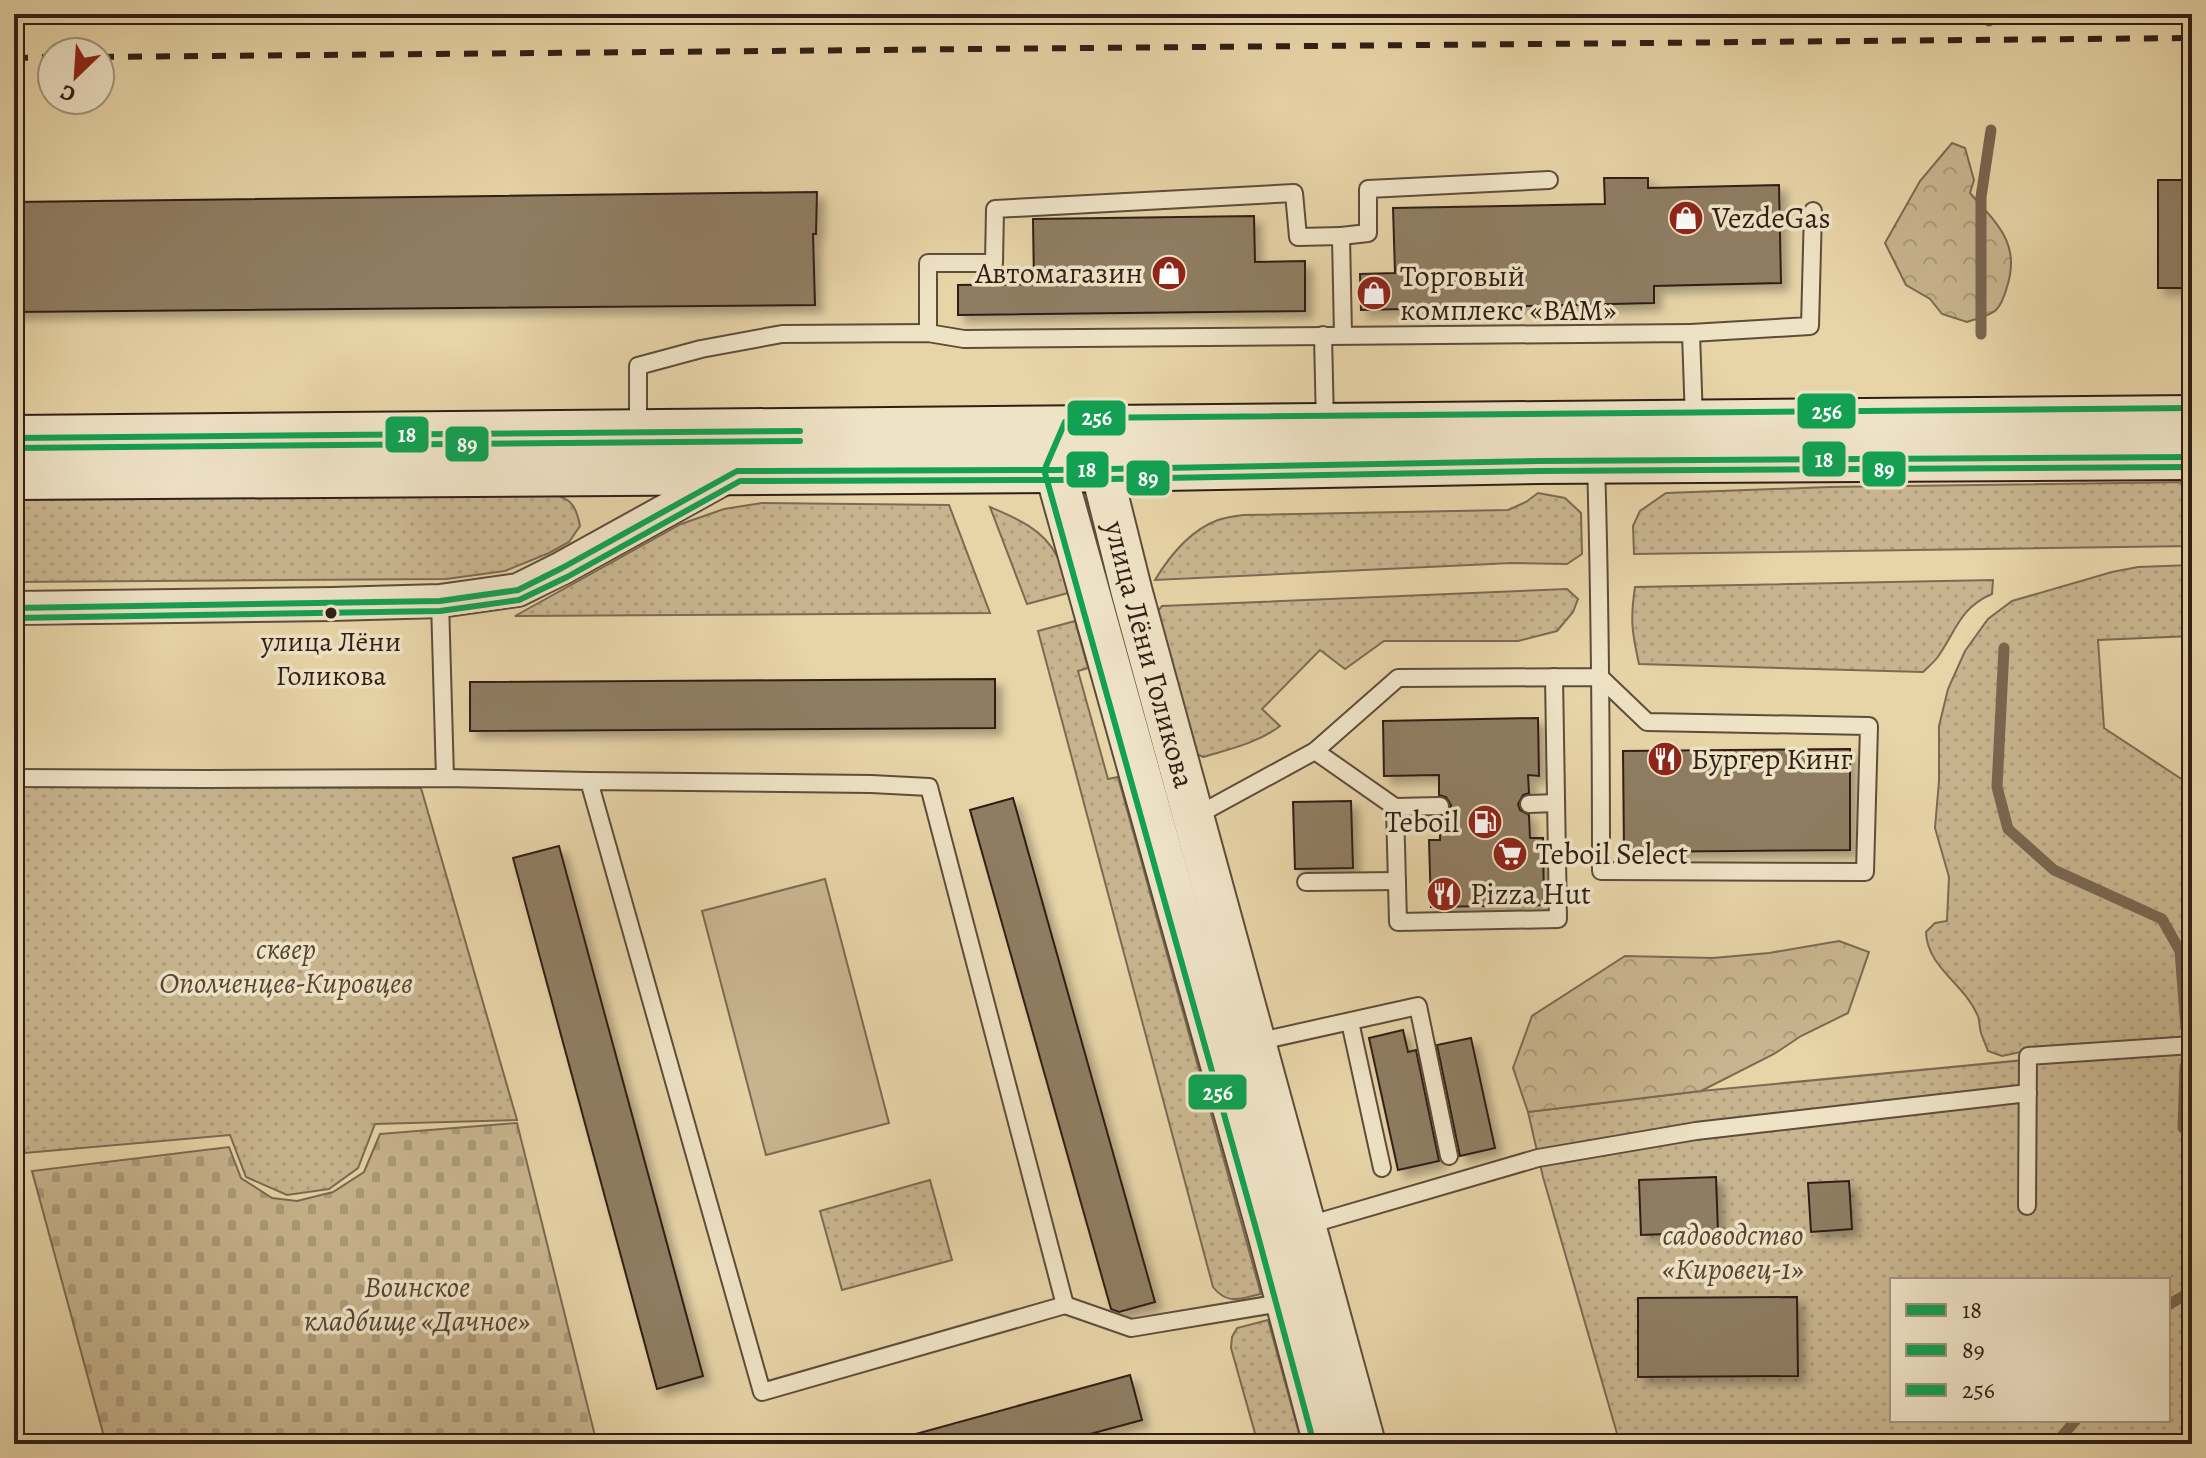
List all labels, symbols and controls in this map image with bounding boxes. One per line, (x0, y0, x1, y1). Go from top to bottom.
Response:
north arrow (36, 36, 116, 116)
text: С (55, 77, 80, 110)
place label: VezdeGas (1711, 198, 1831, 238)
shop icon: VezdeGas (1667, 199, 1705, 237)
place label: Автомагазин (974, 253, 1143, 293)
shop icon: Автомагазин (1150, 254, 1188, 292)
place label: Торговый комплекс «ВАМ» (1400, 256, 1616, 330)
shop icon: Торговый комплекс «ВАМ» (1355, 274, 1393, 312)
line badge: 256 (1796, 392, 1857, 430)
text: 256 (1812, 397, 1842, 427)
line badge: 256 (1066, 399, 1127, 437)
text: 256 (1082, 403, 1112, 433)
line badge: 18 (384, 415, 430, 454)
text: 18 (398, 420, 416, 450)
line badge: 89 (444, 425, 490, 463)
text: 89 (457, 430, 477, 460)
line badge: 18 (1801, 440, 1847, 478)
text: 18 (1815, 445, 1833, 475)
line badge: 18 (1065, 450, 1110, 489)
line badge: 89 (1861, 450, 1907, 488)
text: 18 (1078, 455, 1096, 485)
text: 89 (1874, 455, 1894, 485)
line badge: 89 (1125, 459, 1171, 497)
text: 89 (1138, 464, 1158, 494)
street label: улица Лёни Голикова (1095, 516, 1205, 793)
marker: улица Лёни Голикова (323, 605, 339, 621)
place label: улица Лёни Голикова (260, 623, 401, 695)
place label: Бургер Кинг (1691, 739, 1853, 779)
restaurant icon: Бургер Кинг (1646, 740, 1684, 778)
place label: Teboil (1385, 802, 1459, 842)
fuel station icon: Teboil (1466, 803, 1504, 841)
place label: Teboil Select (1536, 834, 1688, 874)
supermarket icon: Teboil Select (1491, 835, 1529, 873)
place label: Pizza Hut (1470, 874, 1591, 914)
restaurant icon: Pizza Hut (1425, 875, 1463, 913)
park label: сквер Ополченцев-Кировцев (159, 929, 413, 1003)
line badge: 256 (1187, 1073, 1248, 1111)
text: 256 (1203, 1078, 1233, 1108)
park label: садоводство «Кировец-1» (1662, 1215, 1804, 1289)
park label: Воинское кладбище «Дачное» (304, 1267, 530, 1341)
legend (1890, 1278, 2170, 1422)
text: 18 (1962, 1294, 1982, 1326)
text: 89 (1962, 1334, 1985, 1366)
text: 256 (1962, 1374, 1995, 1406)

